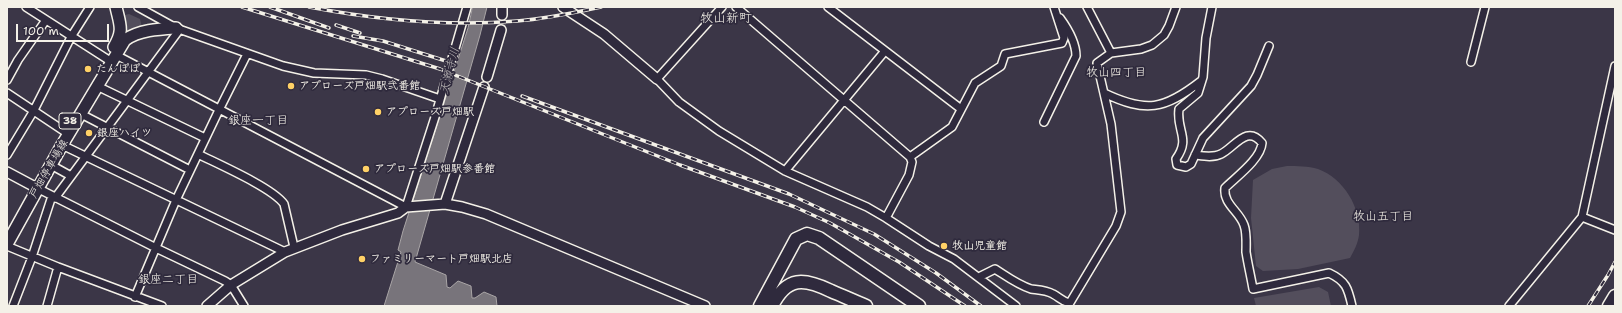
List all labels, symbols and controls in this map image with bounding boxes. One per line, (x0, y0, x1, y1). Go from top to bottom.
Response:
district label: 牧山新町 (700, 11, 752, 27)
scale bar (18, 16, 111, 42)
text: 100 m (23, 23, 59, 39)
water label: 天瀬寺川 (437, 46, 463, 96)
place label: たんぽぽ (96, 62, 140, 76)
marker: たんぽぽ (83, 64, 93, 74)
district label: 牧山四丁目 (1086, 66, 1146, 80)
place label: アプローズ戸畑駅弐番館 (299, 79, 420, 93)
marker: アプローズ戸畑駅弐番館 (286, 81, 296, 91)
place label: アプローズ戸畑駅 (386, 105, 474, 119)
marker: アプローズ戸畑駅 (373, 107, 383, 117)
road number: 38 (59, 113, 81, 129)
district label: 銀座一丁目 (228, 114, 288, 128)
place label: 銀座ハイツ (97, 126, 152, 140)
marker: 銀座ハイツ (84, 128, 94, 138)
street label: 戸畑停車場線 (27, 137, 71, 201)
place label: アプローズ戸畑駅参番館 (374, 162, 495, 176)
marker: アプローズ戸畑駅参番館 (361, 164, 371, 174)
district label: 牧山五丁目 (1353, 210, 1413, 224)
place label: 牧山児童館 (952, 239, 1007, 253)
marker: 牧山児童館 (939, 241, 949, 251)
place label: ファミリーマート戸畑駅北店 (370, 252, 513, 266)
marker: ファミリーマート戸畑駅北店 (357, 254, 367, 264)
district label: 銀座二丁目 (138, 273, 198, 287)

